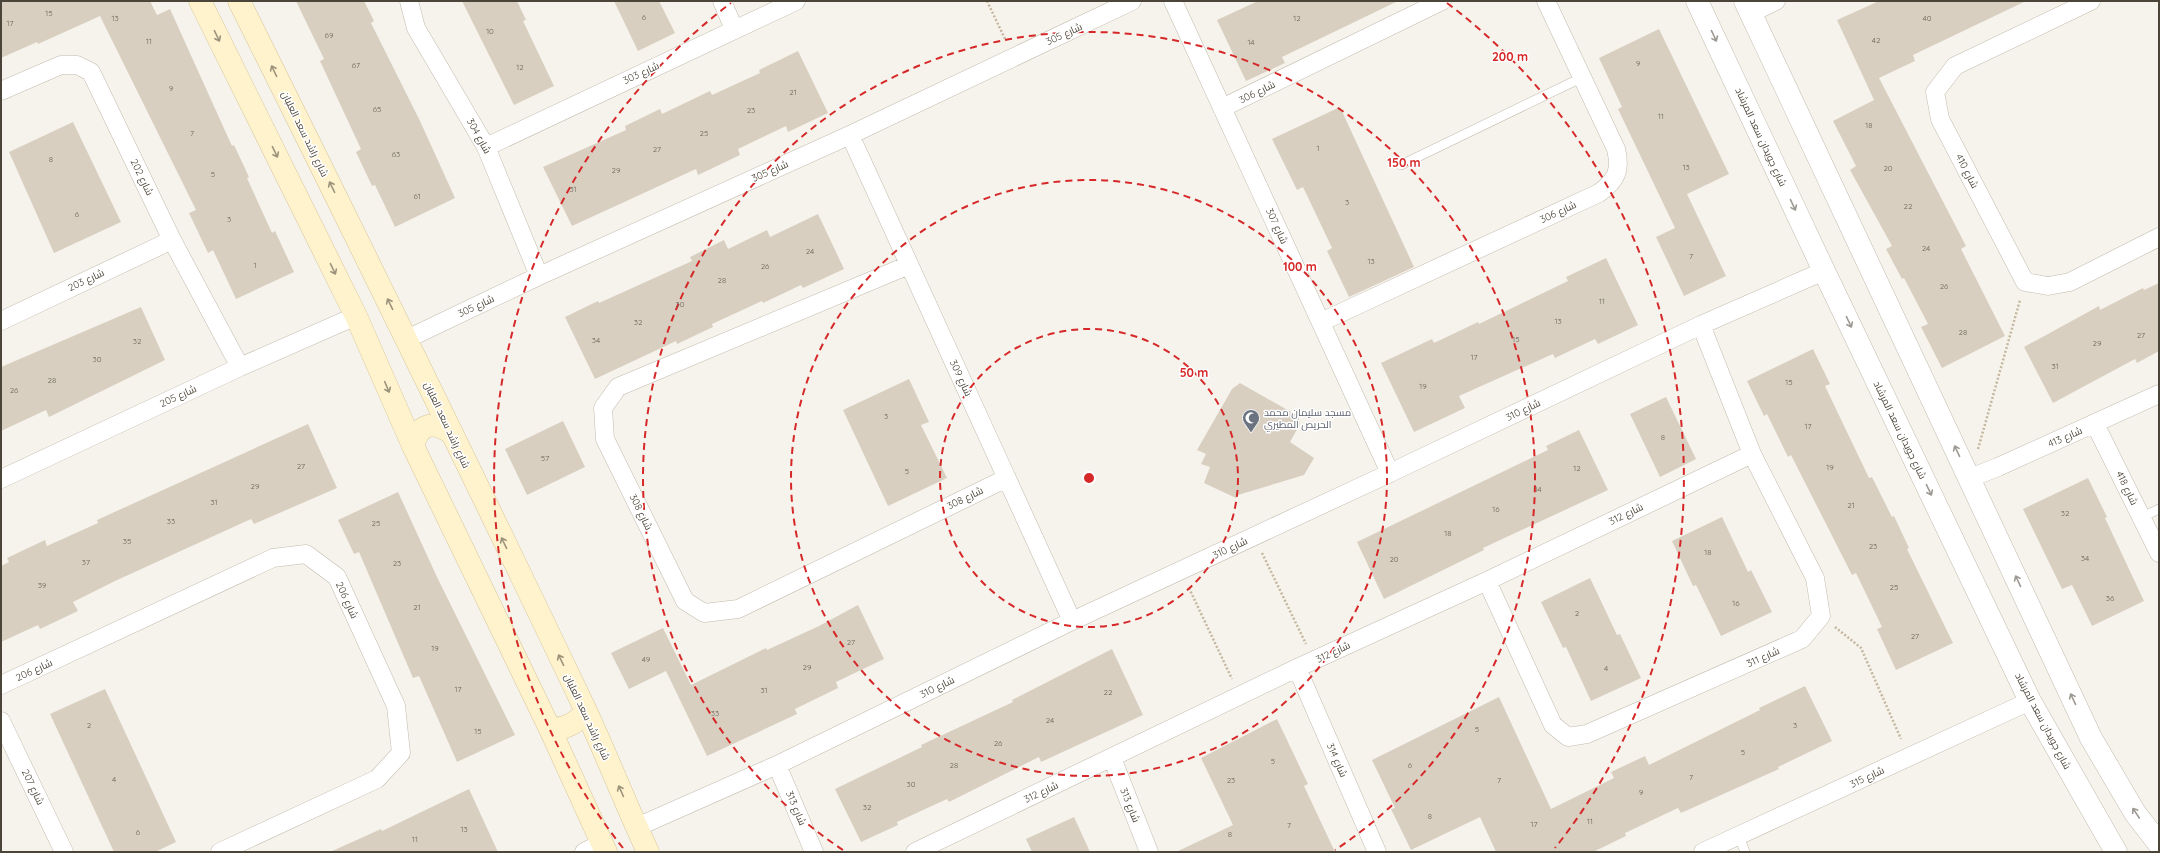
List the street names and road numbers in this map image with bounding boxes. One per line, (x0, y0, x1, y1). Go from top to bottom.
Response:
street label: شارع 305 (1044, 20, 1084, 48)
street label: شارع 303 (621, 59, 661, 87)
street label: شارع 306 (1237, 78, 1277, 106)
street label: شارع جويدان سعد المرشاد (1732, 86, 1790, 188)
street label: شارع راشد سعد العلبان (279, 89, 331, 179)
street label: شارع 304 (464, 116, 494, 156)
street label: شارع 410 (1953, 152, 1981, 190)
street label: شارع 202 (128, 157, 156, 197)
street label: شارع 305 (750, 157, 790, 185)
street label: شارع 306 (1538, 198, 1578, 226)
street label: شارع 307 (1263, 206, 1291, 246)
street label: شارع 203 (66, 266, 106, 294)
street label: شارع 305 (456, 292, 496, 320)
street label: شارع 309 (947, 358, 975, 398)
street label: شارع جويدان سعد المرشاد (1871, 379, 1929, 481)
street label: شارع راشد سعد العلبان (421, 380, 473, 470)
street label: شارع 205 (158, 382, 198, 410)
street label: شارع 310 (1504, 396, 1542, 424)
street label: شارع 413 (2046, 424, 2084, 450)
street label: شارع 418 (2113, 469, 2141, 507)
street label: شارع 308 (945, 484, 985, 512)
street label: شارع 308 (627, 492, 655, 532)
street label: شارع 312 (1607, 500, 1645, 528)
street label: شارع 310 (1210, 534, 1250, 562)
street label: شارع 206 (333, 580, 361, 620)
street label: شارع 312 (1314, 638, 1352, 666)
street label: شارع 311 (1744, 644, 1782, 670)
street label: شارع 206 (14, 656, 54, 684)
street label: شارع جويدان سعد المرشاد (2012, 670, 2074, 772)
street label: شارع راشد سعد العلبان (561, 672, 613, 762)
street label: شارع 310 (918, 673, 956, 701)
street label: شارع 314 (1324, 741, 1350, 779)
street label: شارع 315 (1848, 763, 1886, 791)
street label: شارع 207 (19, 767, 47, 807)
street label: شارع 312 (1022, 778, 1060, 806)
street label: شارع 313 (1117, 786, 1143, 824)
street label: شارع 313 (783, 789, 809, 827)

